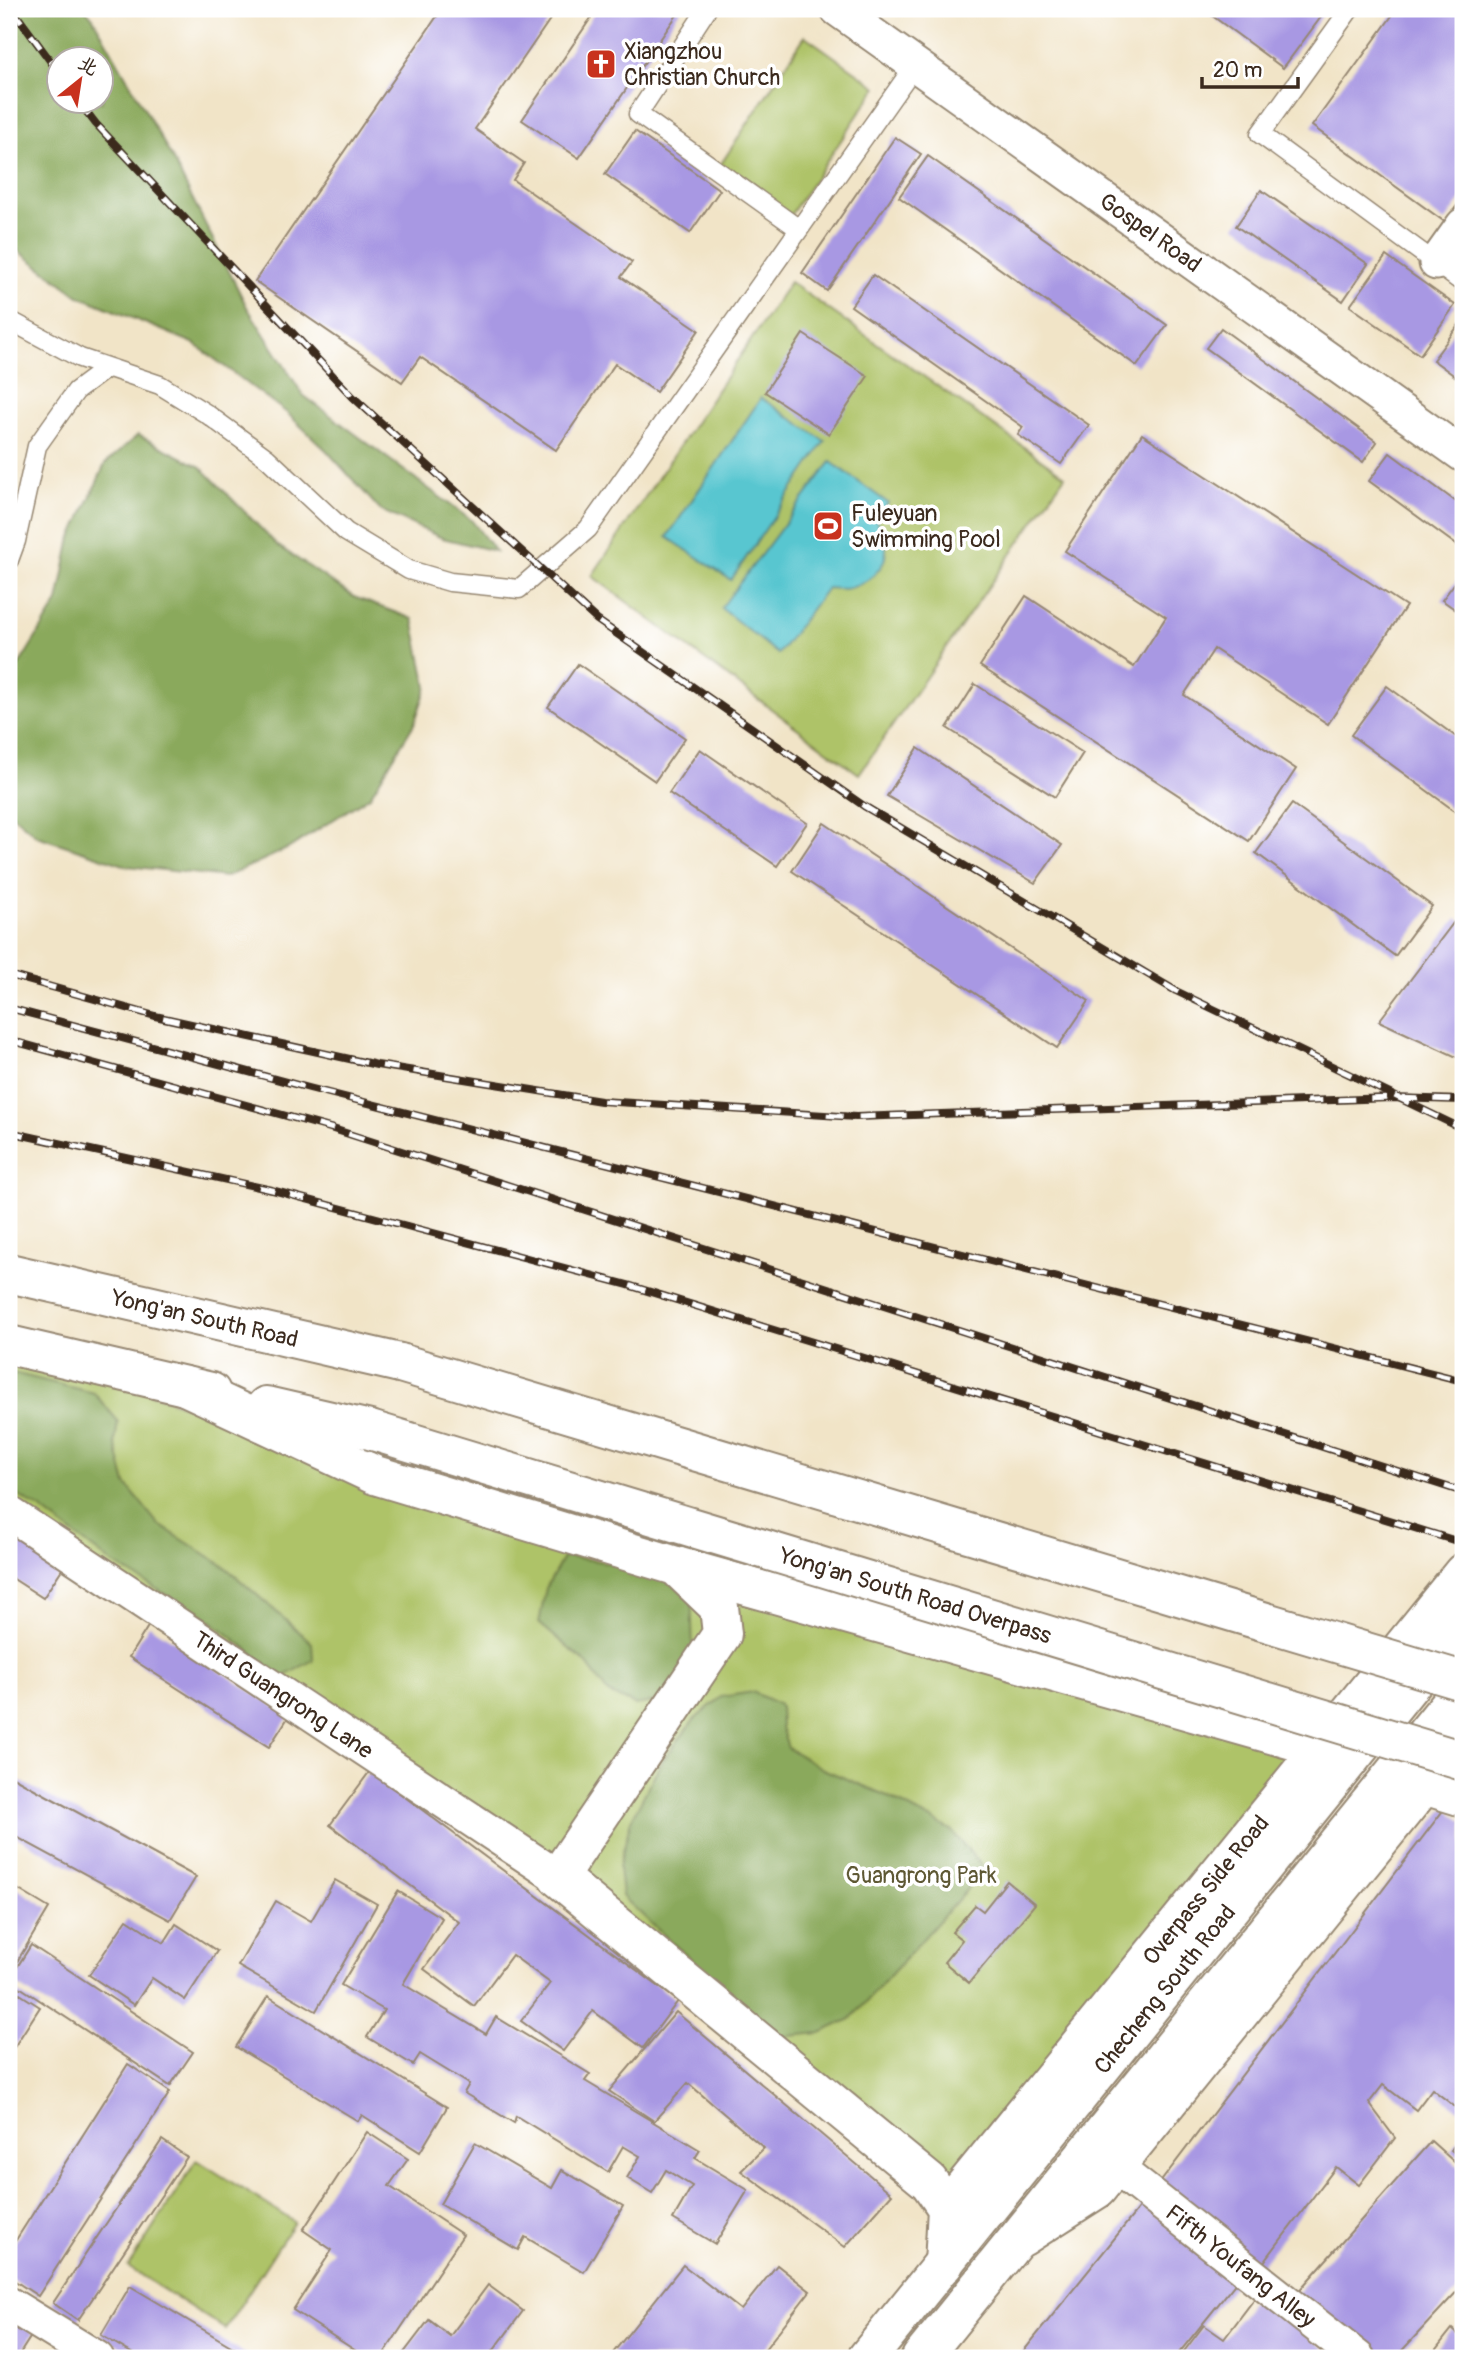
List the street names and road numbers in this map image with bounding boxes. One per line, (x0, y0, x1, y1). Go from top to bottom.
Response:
street label: Gospel Road (1094, 187, 1207, 279)
street label: Yong'an South Road (108, 1283, 301, 1354)
street label: Yong'an South Road Overpass (775, 1541, 1055, 1650)
street label: Third Guangrong Lane (187, 1625, 379, 1766)
street label: Overpass Side Road (1136, 1809, 1275, 1971)
street label: Checheng South Road (1088, 1899, 1242, 2080)
street label: Fifth Youfang Alley (1160, 2198, 1321, 2334)

